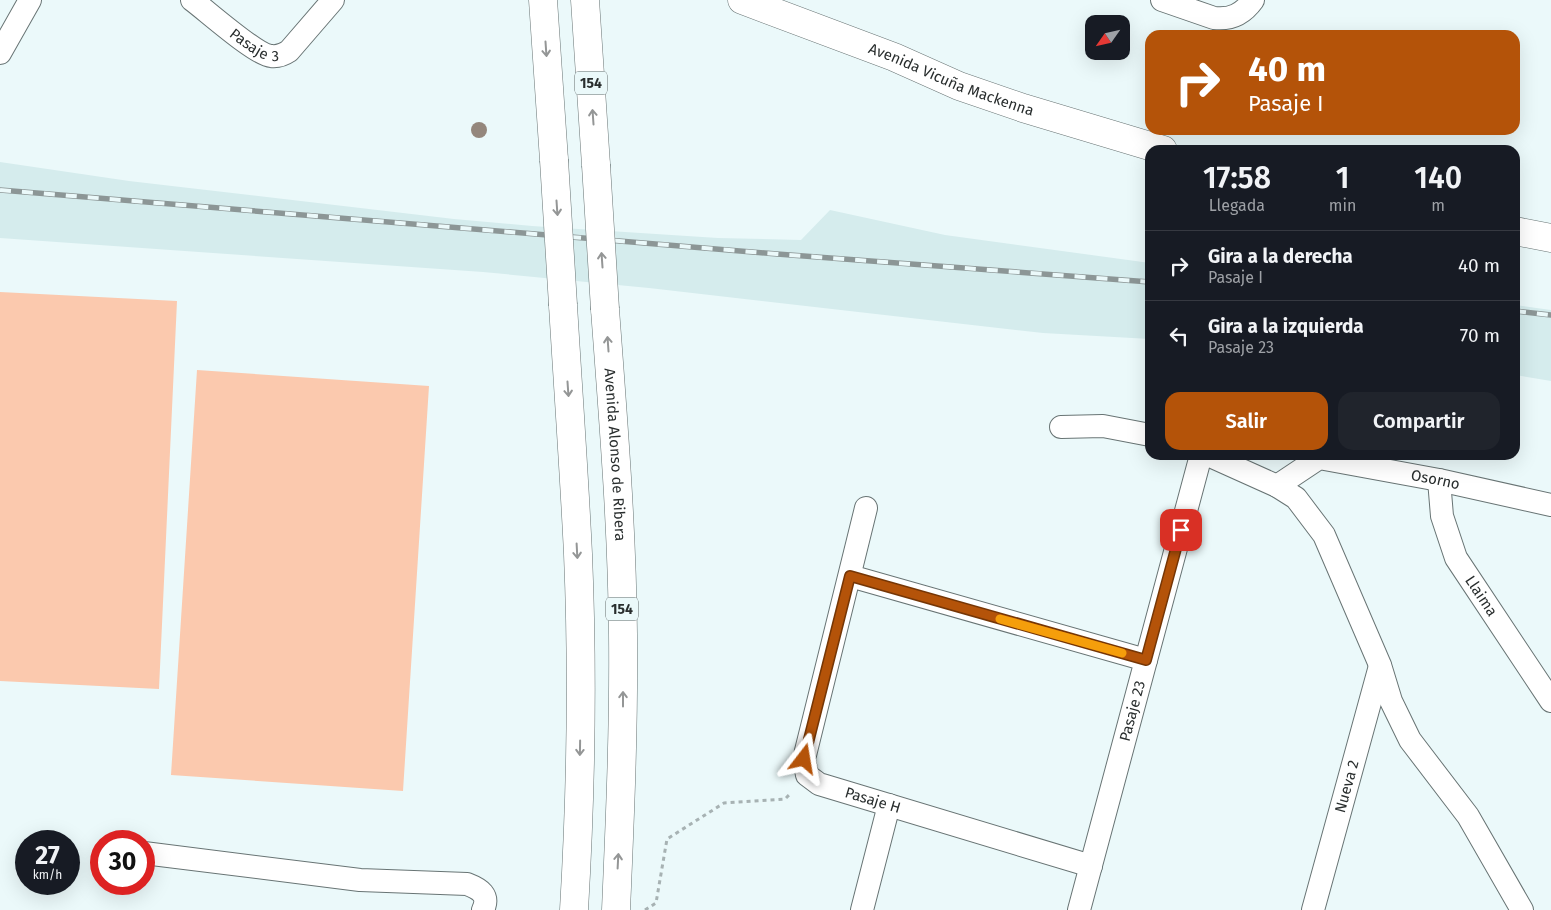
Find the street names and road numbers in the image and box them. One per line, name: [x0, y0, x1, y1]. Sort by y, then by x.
street label: Pasaje 3: [226, 25, 279, 65]
street label: Avenida Vicuña Mackenna: [866, 39, 1036, 120]
road number: 154: [575, 72, 607, 95]
street label: Avenida Alonso de Ribera: [600, 367, 629, 542]
street label: Osorno: [1410, 466, 1462, 493]
street label: Llaima: [1461, 572, 1501, 620]
road number: 154: [606, 598, 638, 620]
street label: Pasaje 23: [1116, 679, 1149, 743]
street label: Nueva 2: [1331, 758, 1363, 815]
street label: Pasaje H: [843, 783, 903, 817]

